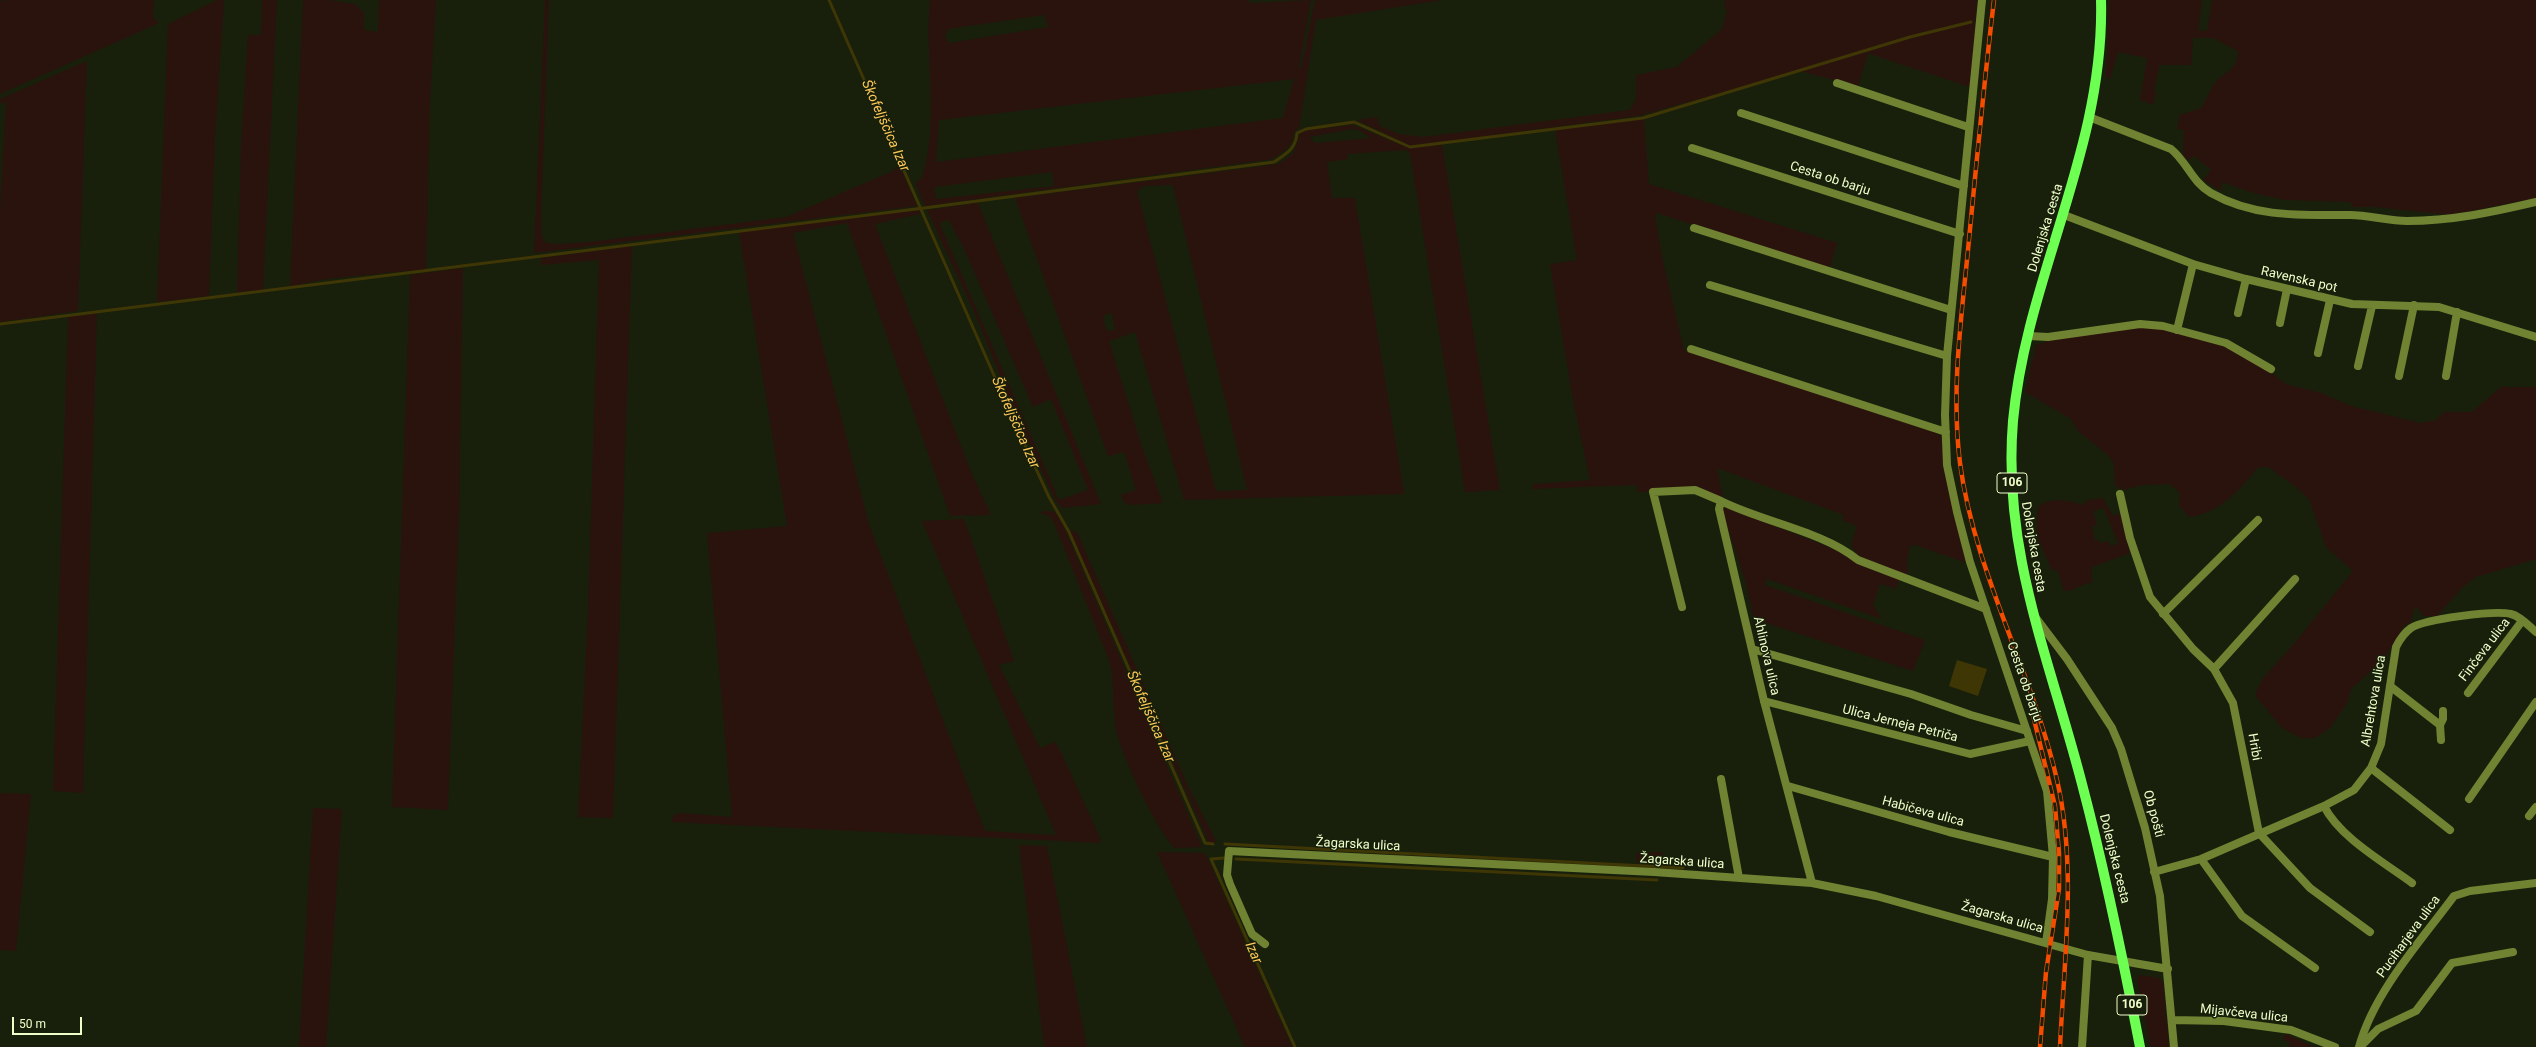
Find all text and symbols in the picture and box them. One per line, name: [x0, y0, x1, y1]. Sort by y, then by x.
water label: Škofeljščica Izar: [857, 77, 913, 175]
street label: Cesta ob barju: [1788, 159, 1872, 199]
street label: Dolenjska cesta: [2025, 182, 2067, 274]
street label: Ravenska pot: [2259, 264, 2339, 296]
water label: Škofeljščica Izar: [987, 374, 1043, 472]
road number: 106: [1997, 473, 2027, 493]
street label: Dolenjska cesta: [2017, 501, 2049, 593]
street label: Ahlinova ulica: [1749, 615, 1783, 697]
street label: Finčeva ulica: [2456, 615, 2514, 685]
street label: Cesta ob barju: [2003, 640, 2045, 724]
street label: Albrehtova ulica: [2358, 654, 2390, 748]
water label: Škofeljščica Izar: [1122, 668, 1178, 766]
street label: Ulica Jerneja Petriča: [1841, 702, 1959, 746]
street label: Hribi: [2244, 732, 2264, 762]
street label: Ob pošti: [2139, 789, 2167, 839]
street label: Habičeva ulica: [1880, 794, 1966, 830]
street label: Dolenjska cesta: [2095, 813, 2133, 905]
street label: Žagarska ulica: [1315, 835, 1401, 855]
street label: Žagarska ulica: [1639, 851, 1725, 873]
street label: Puciharjeva ulica: [2374, 893, 2444, 981]
street label: Žagarska ulica: [1959, 899, 2045, 937]
water label: Izar: [1241, 939, 1265, 967]
road number: 106: [2117, 995, 2147, 1015]
street label: Mijavčeva ulica: [2199, 1002, 2289, 1026]
scale bar: [14, 1009, 84, 1035]
text: 50 m: [19, 1017, 46, 1031]

